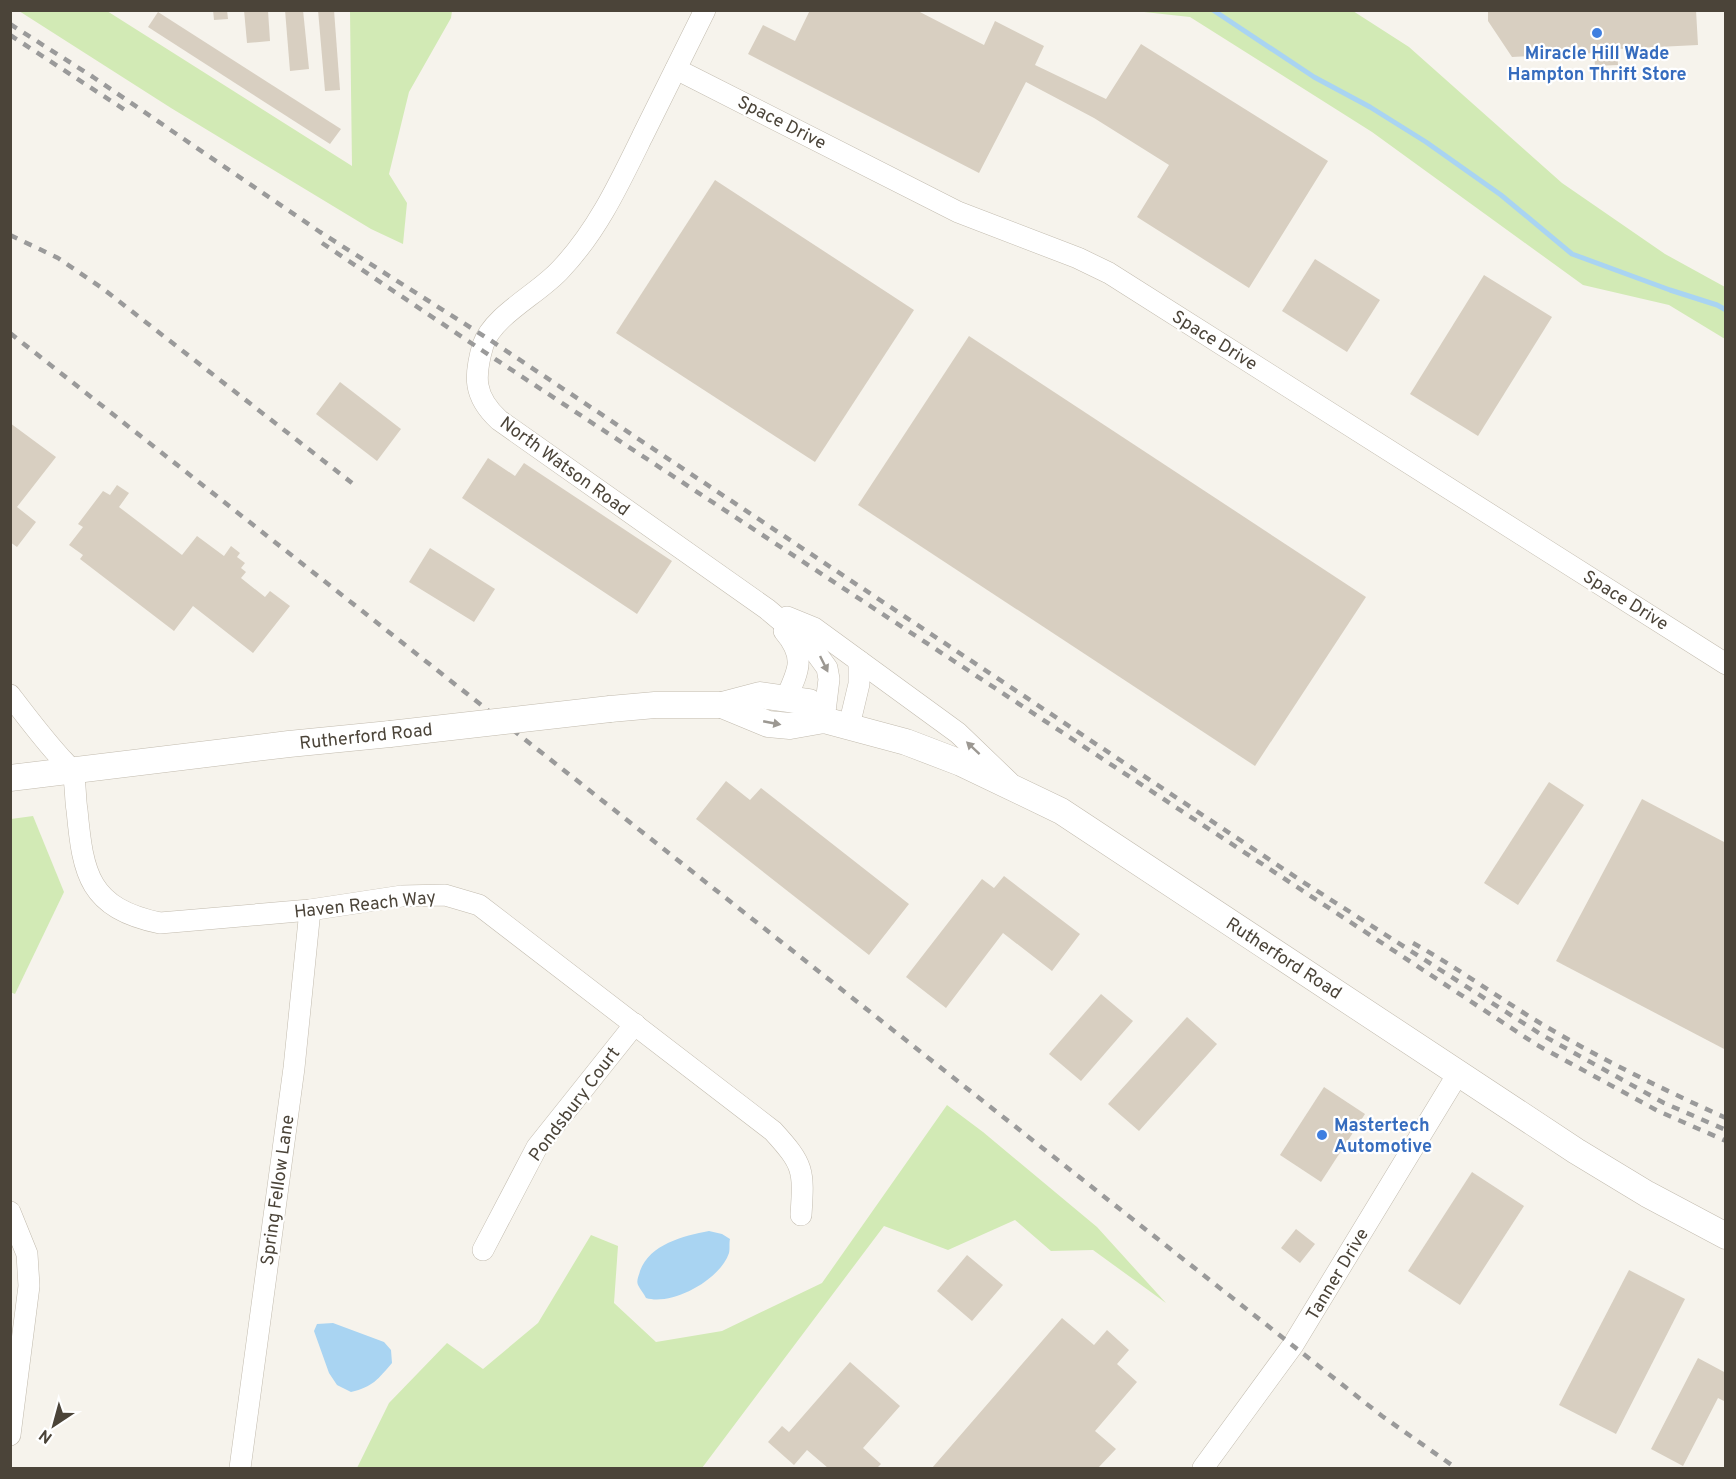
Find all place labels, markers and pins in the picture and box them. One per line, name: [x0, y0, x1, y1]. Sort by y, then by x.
marker: Miracle Hill Wade Hampton Thrift Store: [1590, 26, 1604, 40]
place label: Miracle Hill Wade Hampton Thrift Store: [1508, 43, 1686, 87]
place label: Mastertech Automotive: [1334, 1115, 1432, 1159]
marker: Mastertech Automotive: [1315, 1128, 1329, 1142]

